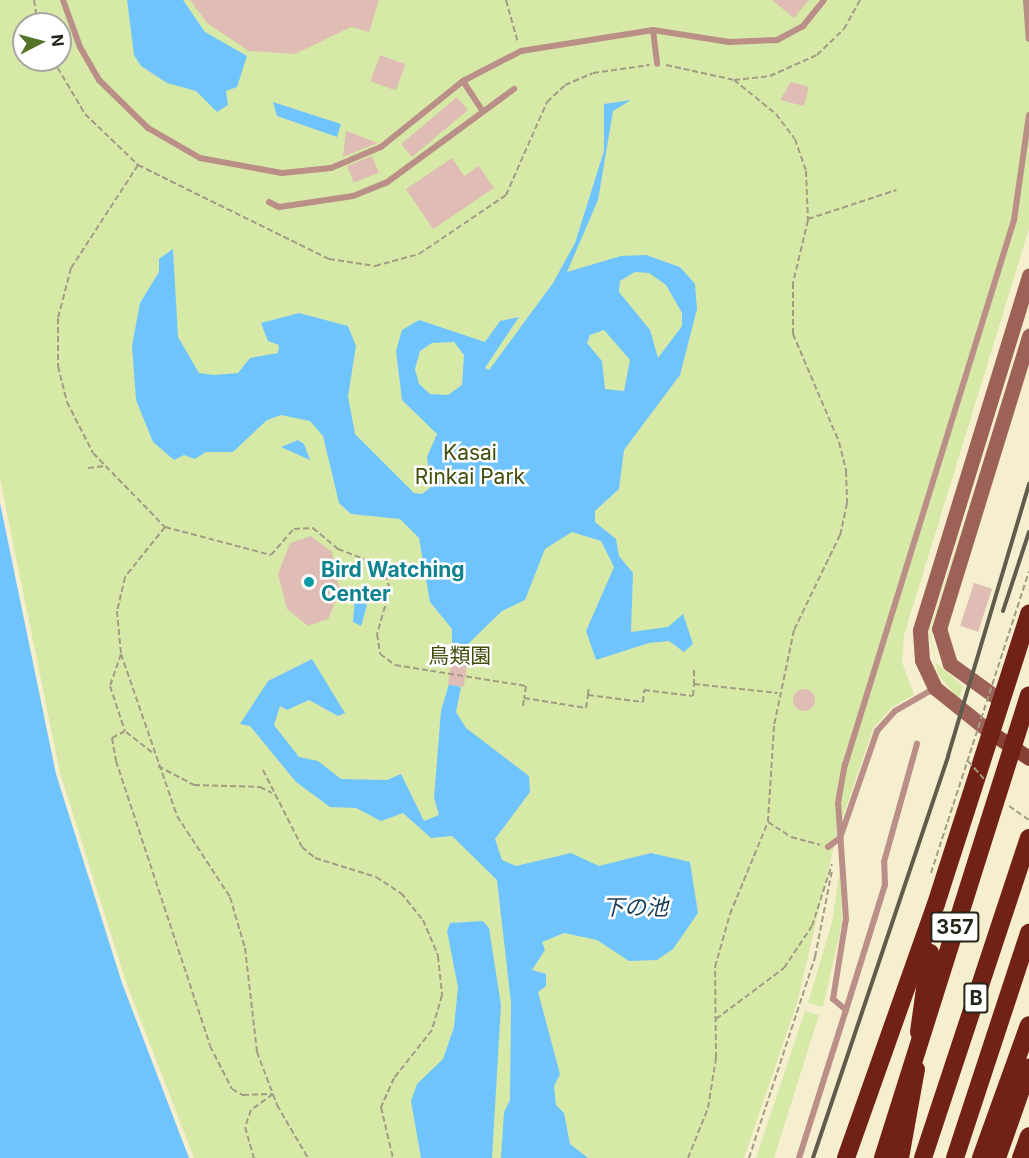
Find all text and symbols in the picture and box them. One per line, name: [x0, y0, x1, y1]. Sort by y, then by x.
north arrow: [12, 12, 72, 72]
text: N: [47, 33, 68, 47]
park label: Kasai Rinkai Park: [415, 440, 525, 490]
place label: Bird Watching Center: [321, 557, 465, 607]
marker: Bird Watching Center: [302, 575, 316, 589]
park label: 鳥類園: [429, 643, 491, 669]
water label: 下の池: [602, 895, 668, 921]
road number: 357: [930, 910, 980, 944]
road number: B: [962, 981, 990, 1015]

